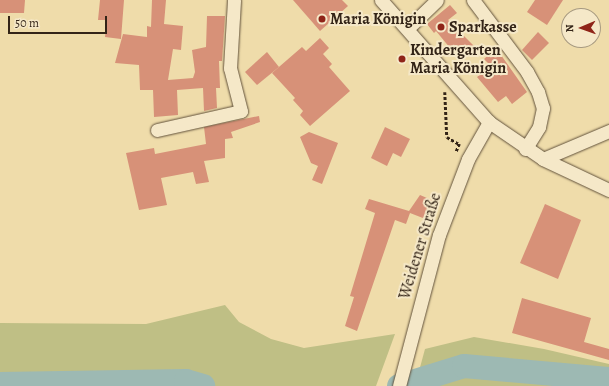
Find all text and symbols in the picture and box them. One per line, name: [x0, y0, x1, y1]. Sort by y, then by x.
scale bar: [10, 8, 109, 34]
north arrow: [561, 8, 601, 48]
place label: Maria Königin: [330, 9, 426, 29]
marker: Maria Königin: [317, 14, 327, 24]
text: 50 m: [15, 15, 39, 31]
place label: Sparkasse: [449, 17, 517, 37]
marker: Sparkasse: [436, 22, 446, 32]
text: N: [562, 24, 577, 33]
place label: Kindergarten Maria Königin: [410, 40, 506, 78]
marker: Kindergarten Maria Königin: [397, 54, 407, 64]
street label: Weidener Straße: [395, 191, 445, 301]

